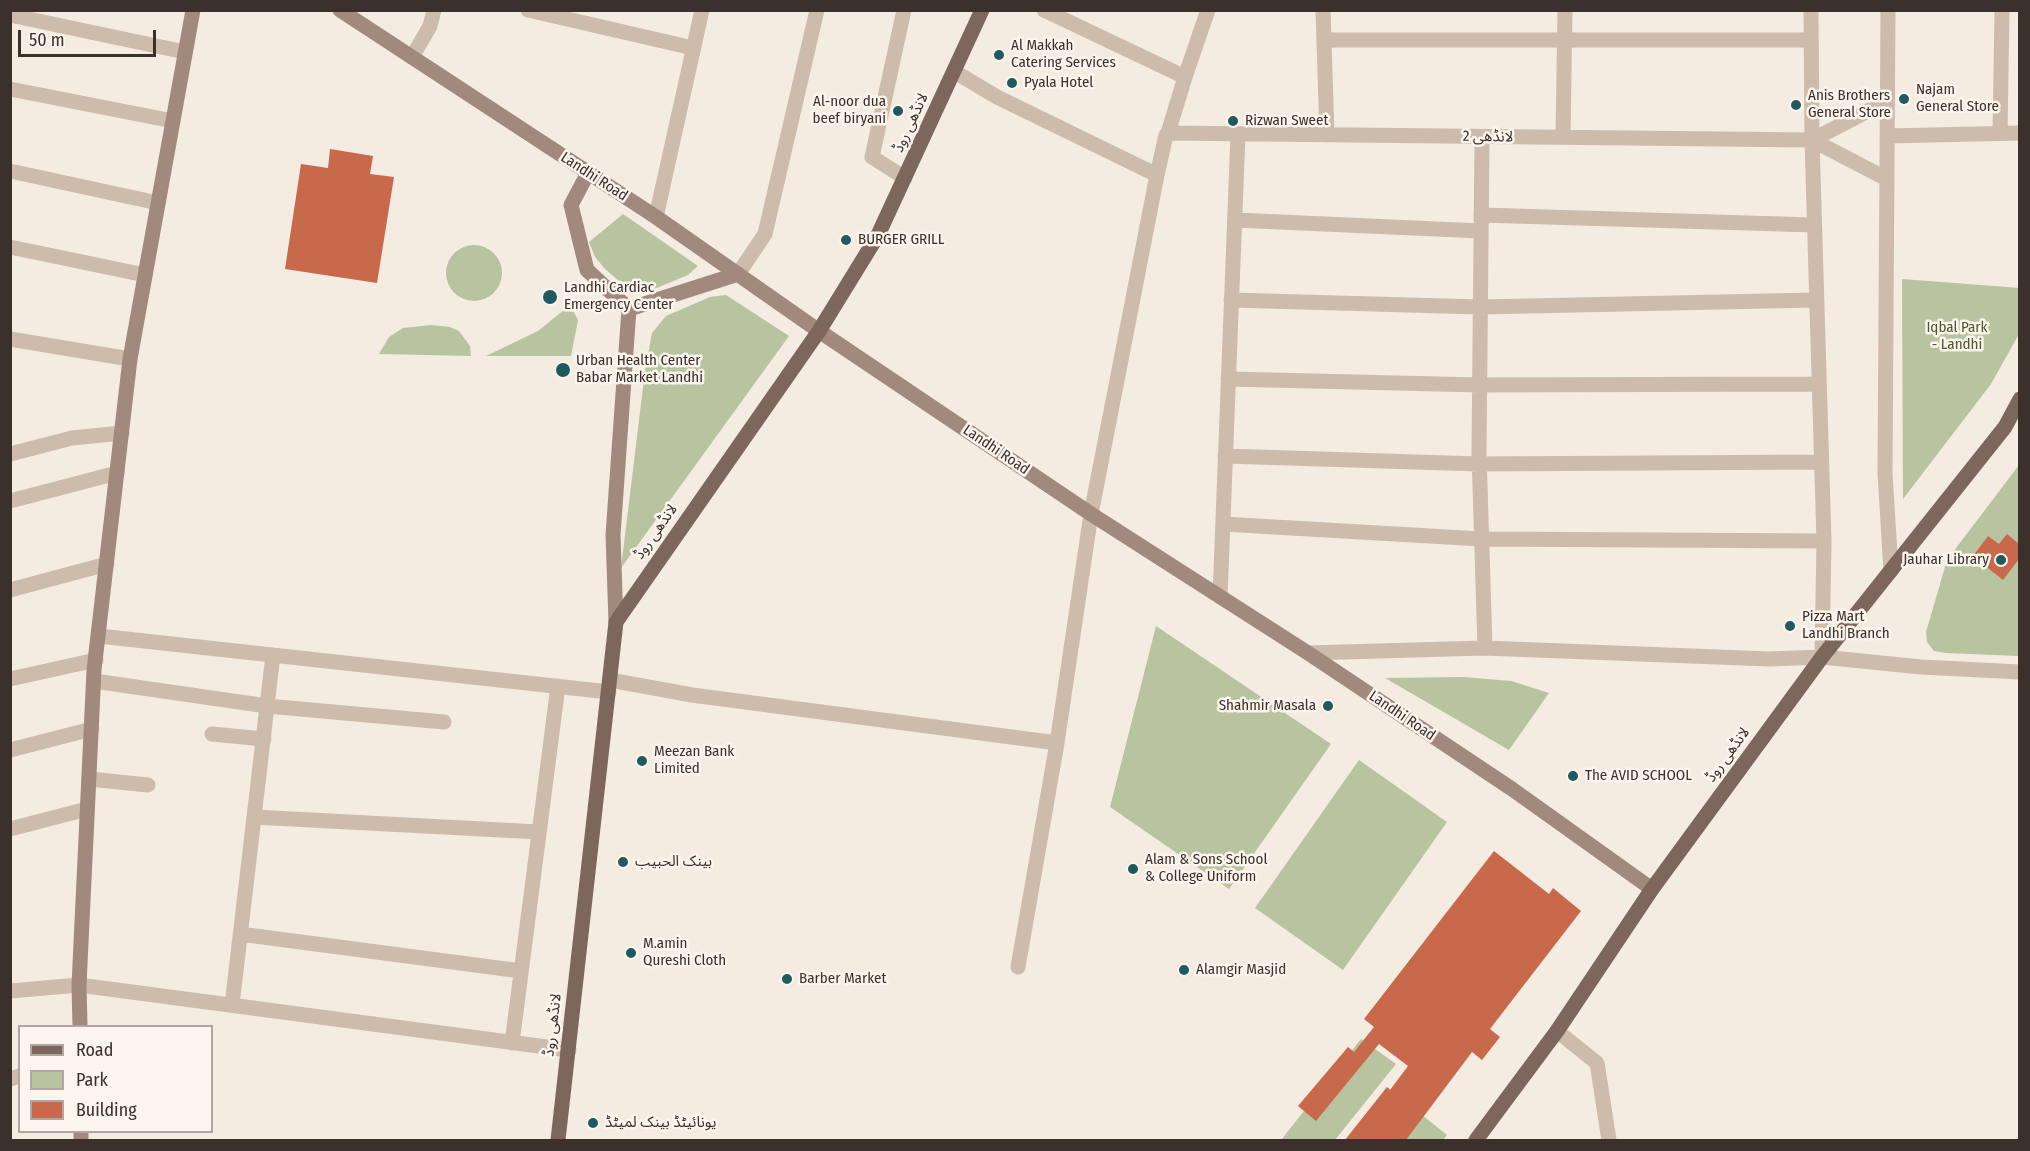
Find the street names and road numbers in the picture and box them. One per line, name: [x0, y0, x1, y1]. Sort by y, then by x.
street label: لانڈھی روڈ: [889, 91, 933, 155]
street label: لانڈھی 2: [1463, 128, 1513, 146]
street label: Landhi Road: [557, 149, 631, 205]
street label: Landhi Road: [959, 421, 1033, 479]
street label: لانڈھی روڈ: [630, 501, 682, 563]
street label: Landhi Road: [1365, 687, 1439, 745]
street label: لانڈھی روڈ: [1702, 724, 1754, 786]
street label: لانڈھی روڈ: [540, 992, 566, 1058]

